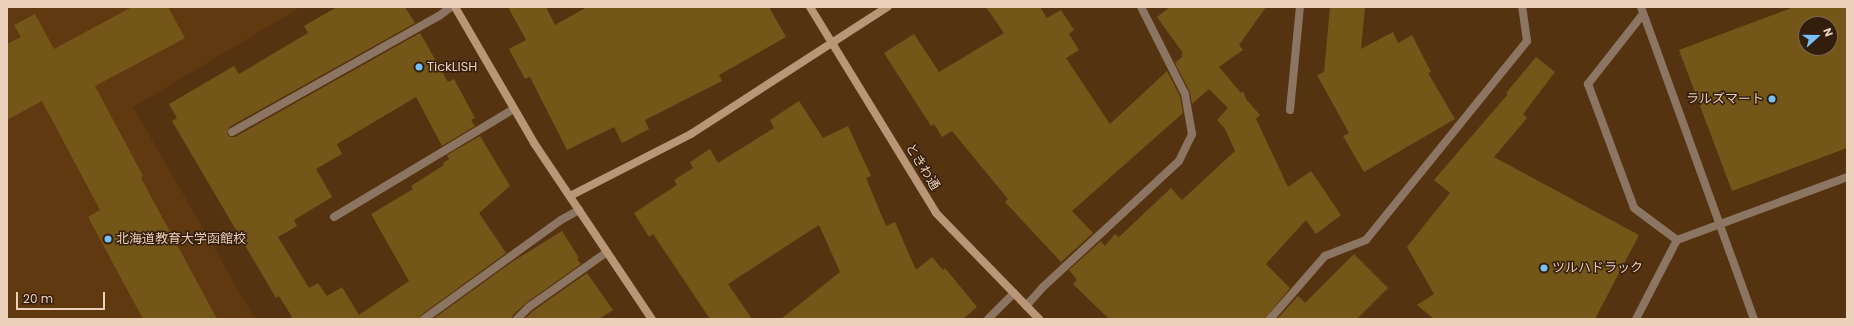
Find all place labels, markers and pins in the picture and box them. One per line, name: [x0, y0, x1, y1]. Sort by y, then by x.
place label: TickLISH: [427, 59, 477, 75]
marker: TickLISH: [414, 62, 424, 72]
place label: ラルズマート: [1686, 91, 1764, 107]
marker: ラルズマート: [1767, 94, 1777, 104]
place label: 北海道教育大学函館校: [116, 231, 246, 247]
marker: 北海道教育大学函館校: [103, 234, 113, 244]
place label: ツルハドラック: [1552, 260, 1643, 276]
marker: ツルハドラック: [1539, 263, 1549, 273]

